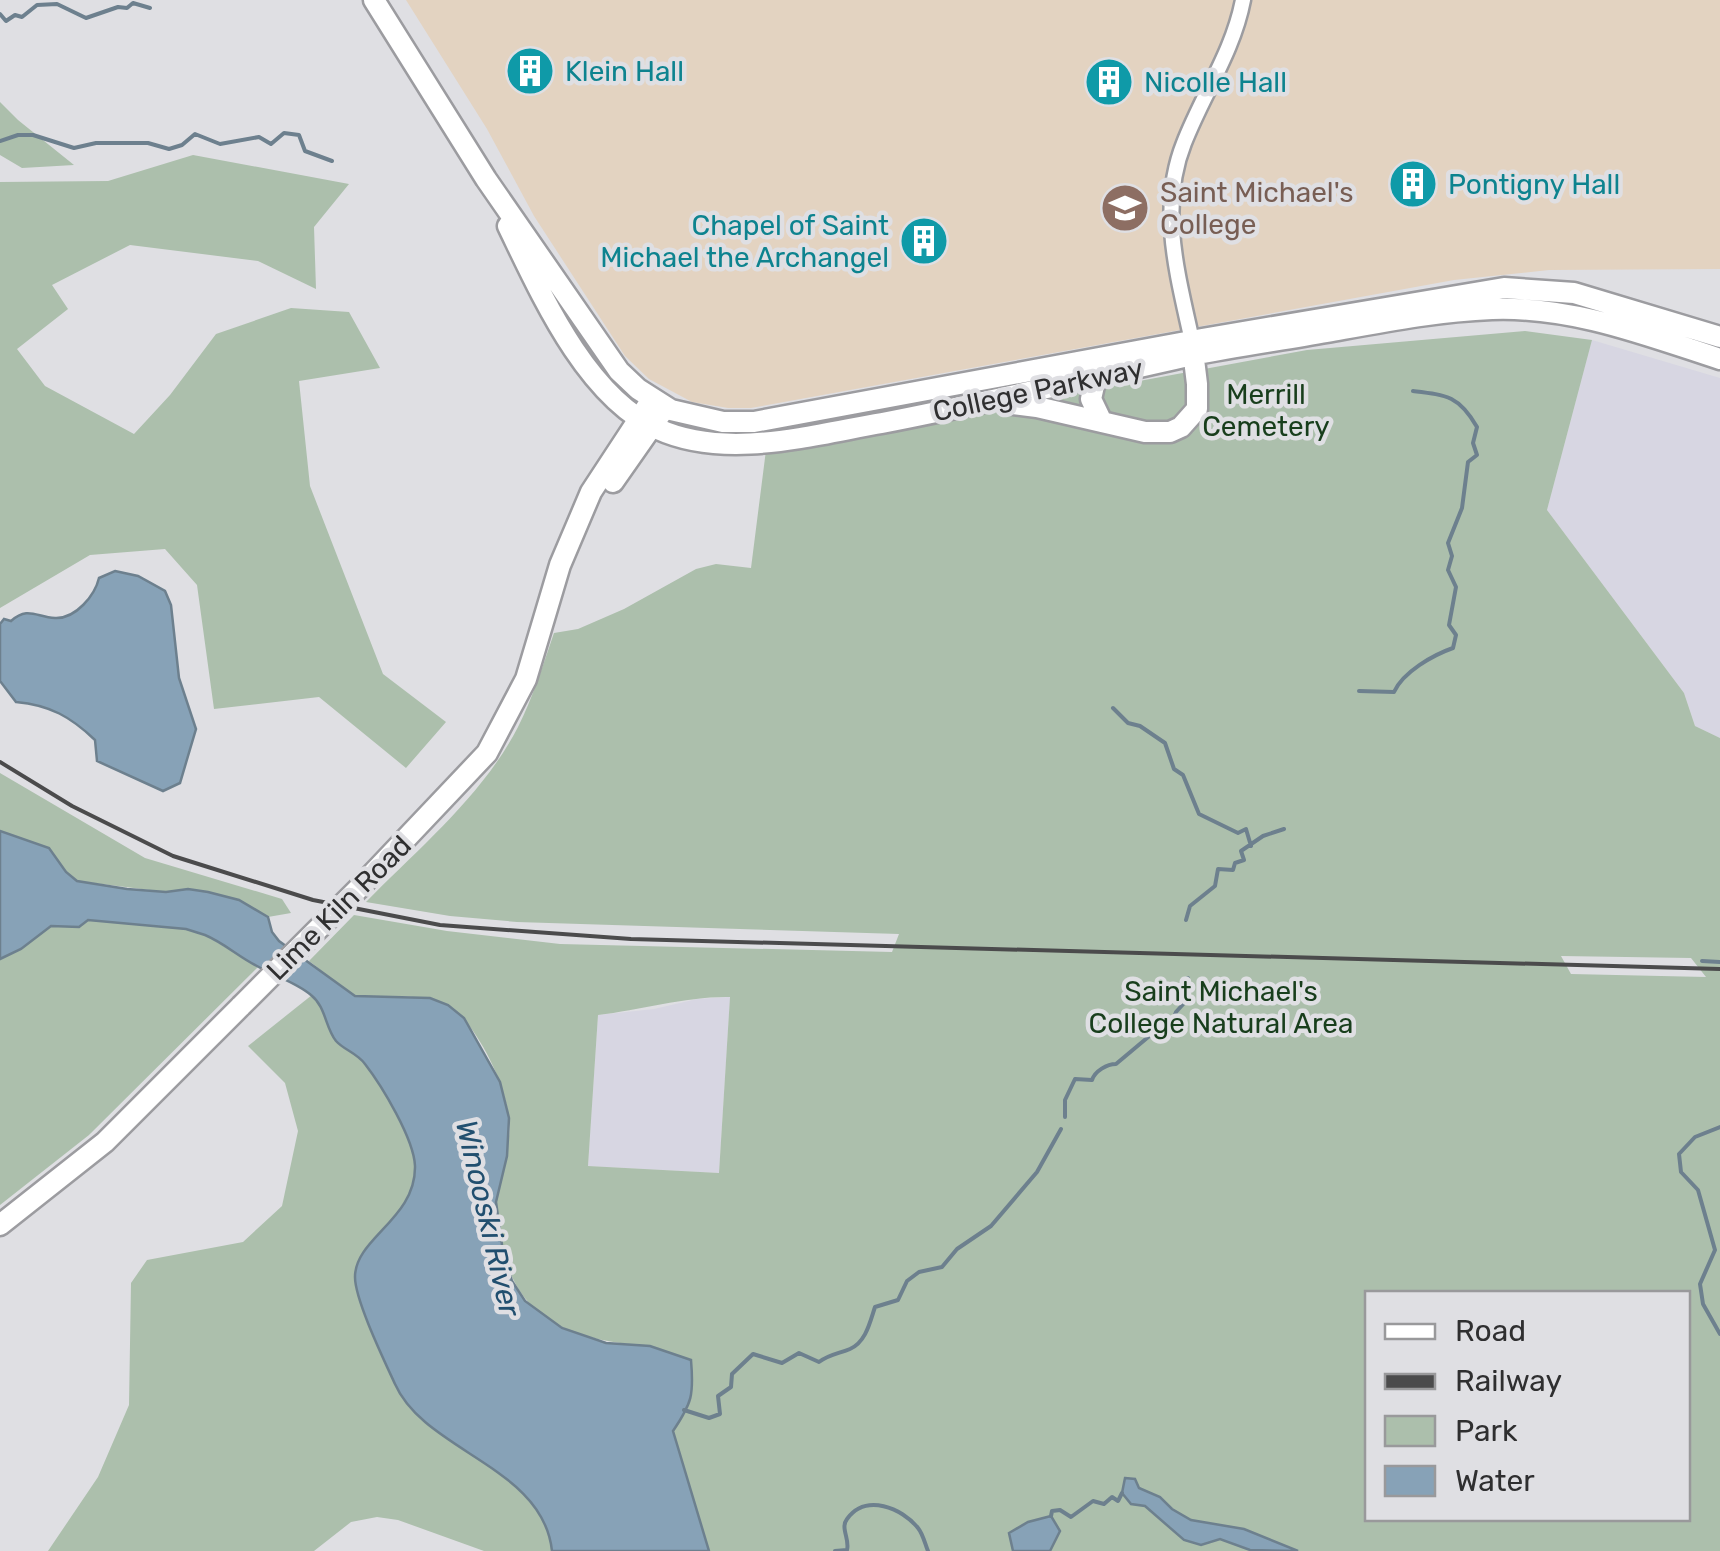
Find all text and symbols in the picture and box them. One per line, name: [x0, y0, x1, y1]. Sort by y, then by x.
building icon: Klein Hall: [504, 45, 556, 97]
place label: Klein Hall: [565, 55, 684, 88]
building icon: Nicolle Hall: [1083, 56, 1135, 108]
place label: Nicolle Hall: [1144, 66, 1287, 99]
building icon: Pontigny Hall: [1387, 158, 1439, 210]
place label: Pontigny Hall: [1448, 168, 1620, 201]
place label: Saint Michael's College: [1160, 176, 1353, 241]
school or university icon: Saint Michael's College: [1099, 182, 1151, 234]
place label: Chapel of Saint Michael the Archangel: [600, 209, 889, 274]
building icon: Chapel of Saint Michael the Archangel: [898, 215, 950, 267]
street label: College Parkway: [930, 352, 1146, 428]
park label: Merrill Cemetery: [1202, 378, 1330, 443]
street label: Lime Kiln Road: [260, 829, 418, 987]
park label: Saint Michael's College Natural Area: [1089, 975, 1353, 1040]
water label: Winooski River: [448, 1116, 528, 1321]
legend: [1365, 1291, 1690, 1521]
text: Road: [1455, 1313, 1526, 1349]
text: Railway: [1455, 1363, 1562, 1399]
text: Park: [1455, 1413, 1518, 1449]
text: Water: [1455, 1463, 1535, 1499]

